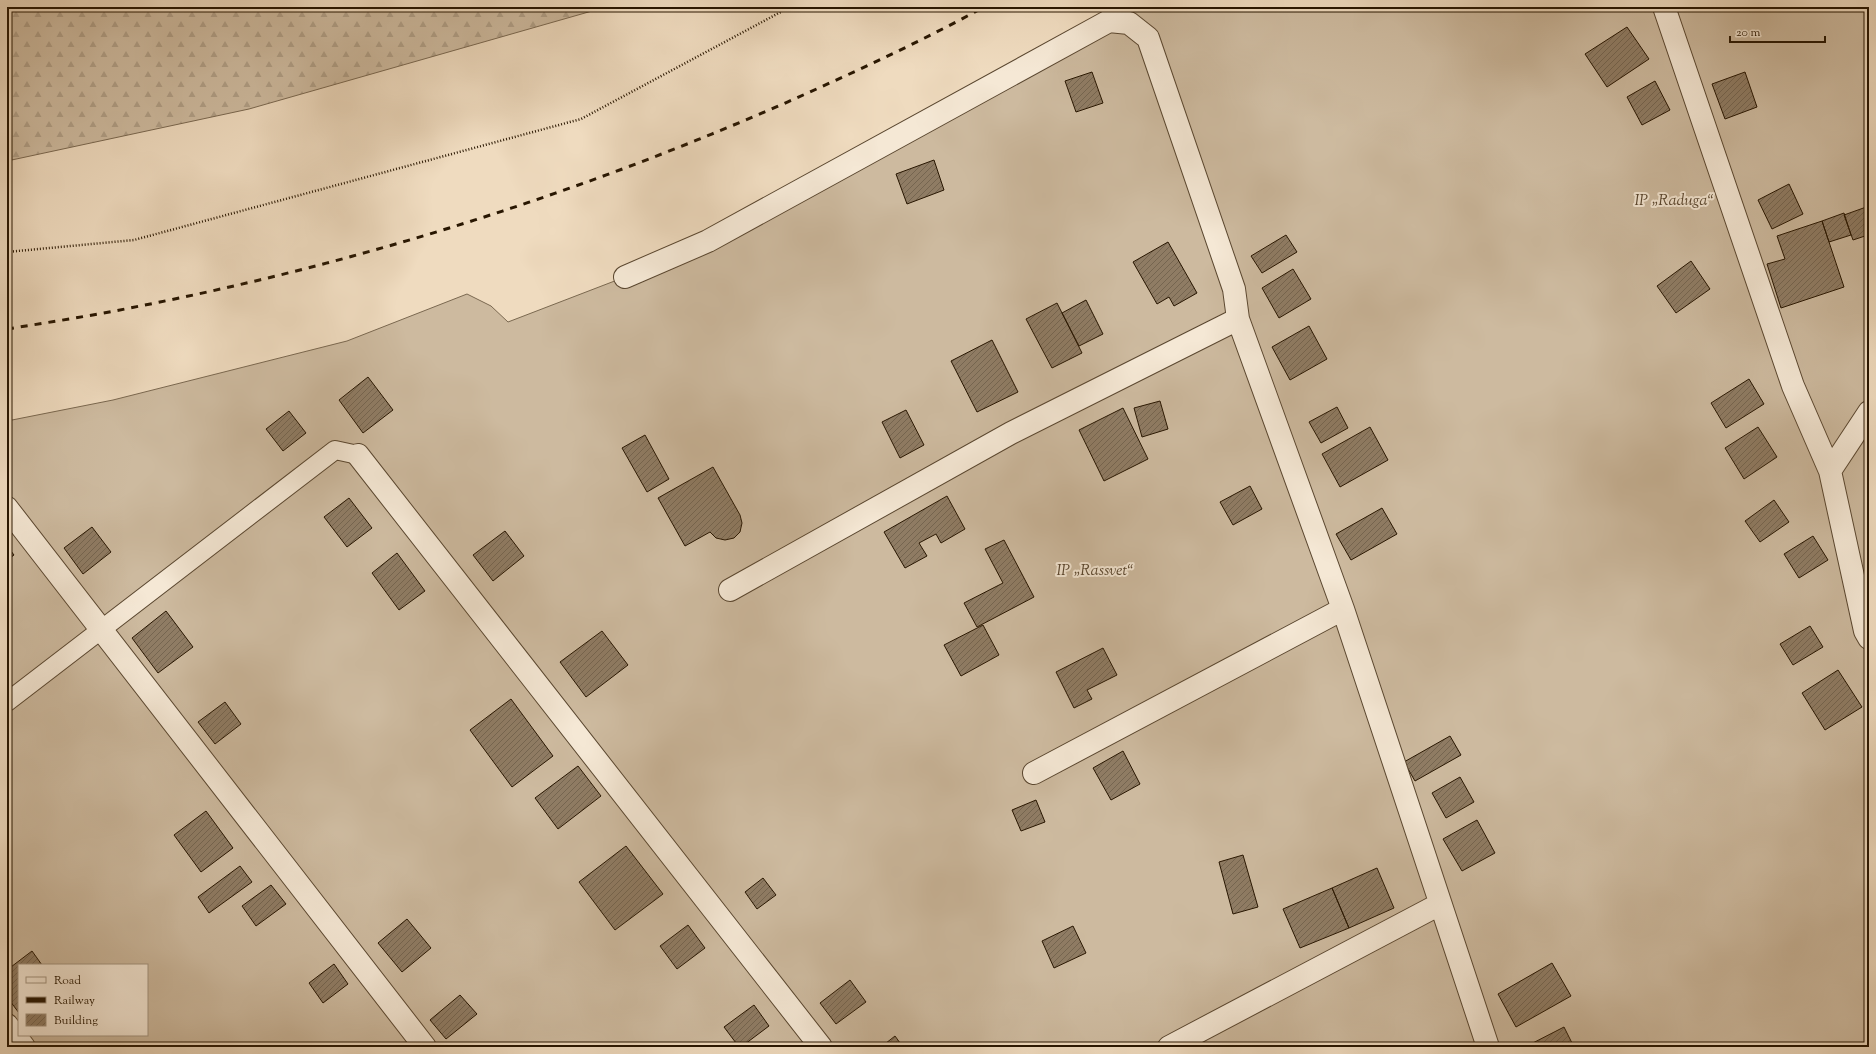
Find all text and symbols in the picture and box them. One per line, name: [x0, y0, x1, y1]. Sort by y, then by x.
scale bar: [1730, 18, 1825, 44]
text: 20 m: [1736, 24, 1761, 42]
park label: IP „Raduga“: [1635, 190, 1713, 213]
park label: IP „Rassvet“: [1057, 560, 1133, 583]
legend: [18, 964, 148, 1036]
text: Road: [54, 972, 81, 990]
text: Railway: [54, 992, 95, 1010]
text: Building: [54, 1012, 98, 1030]

